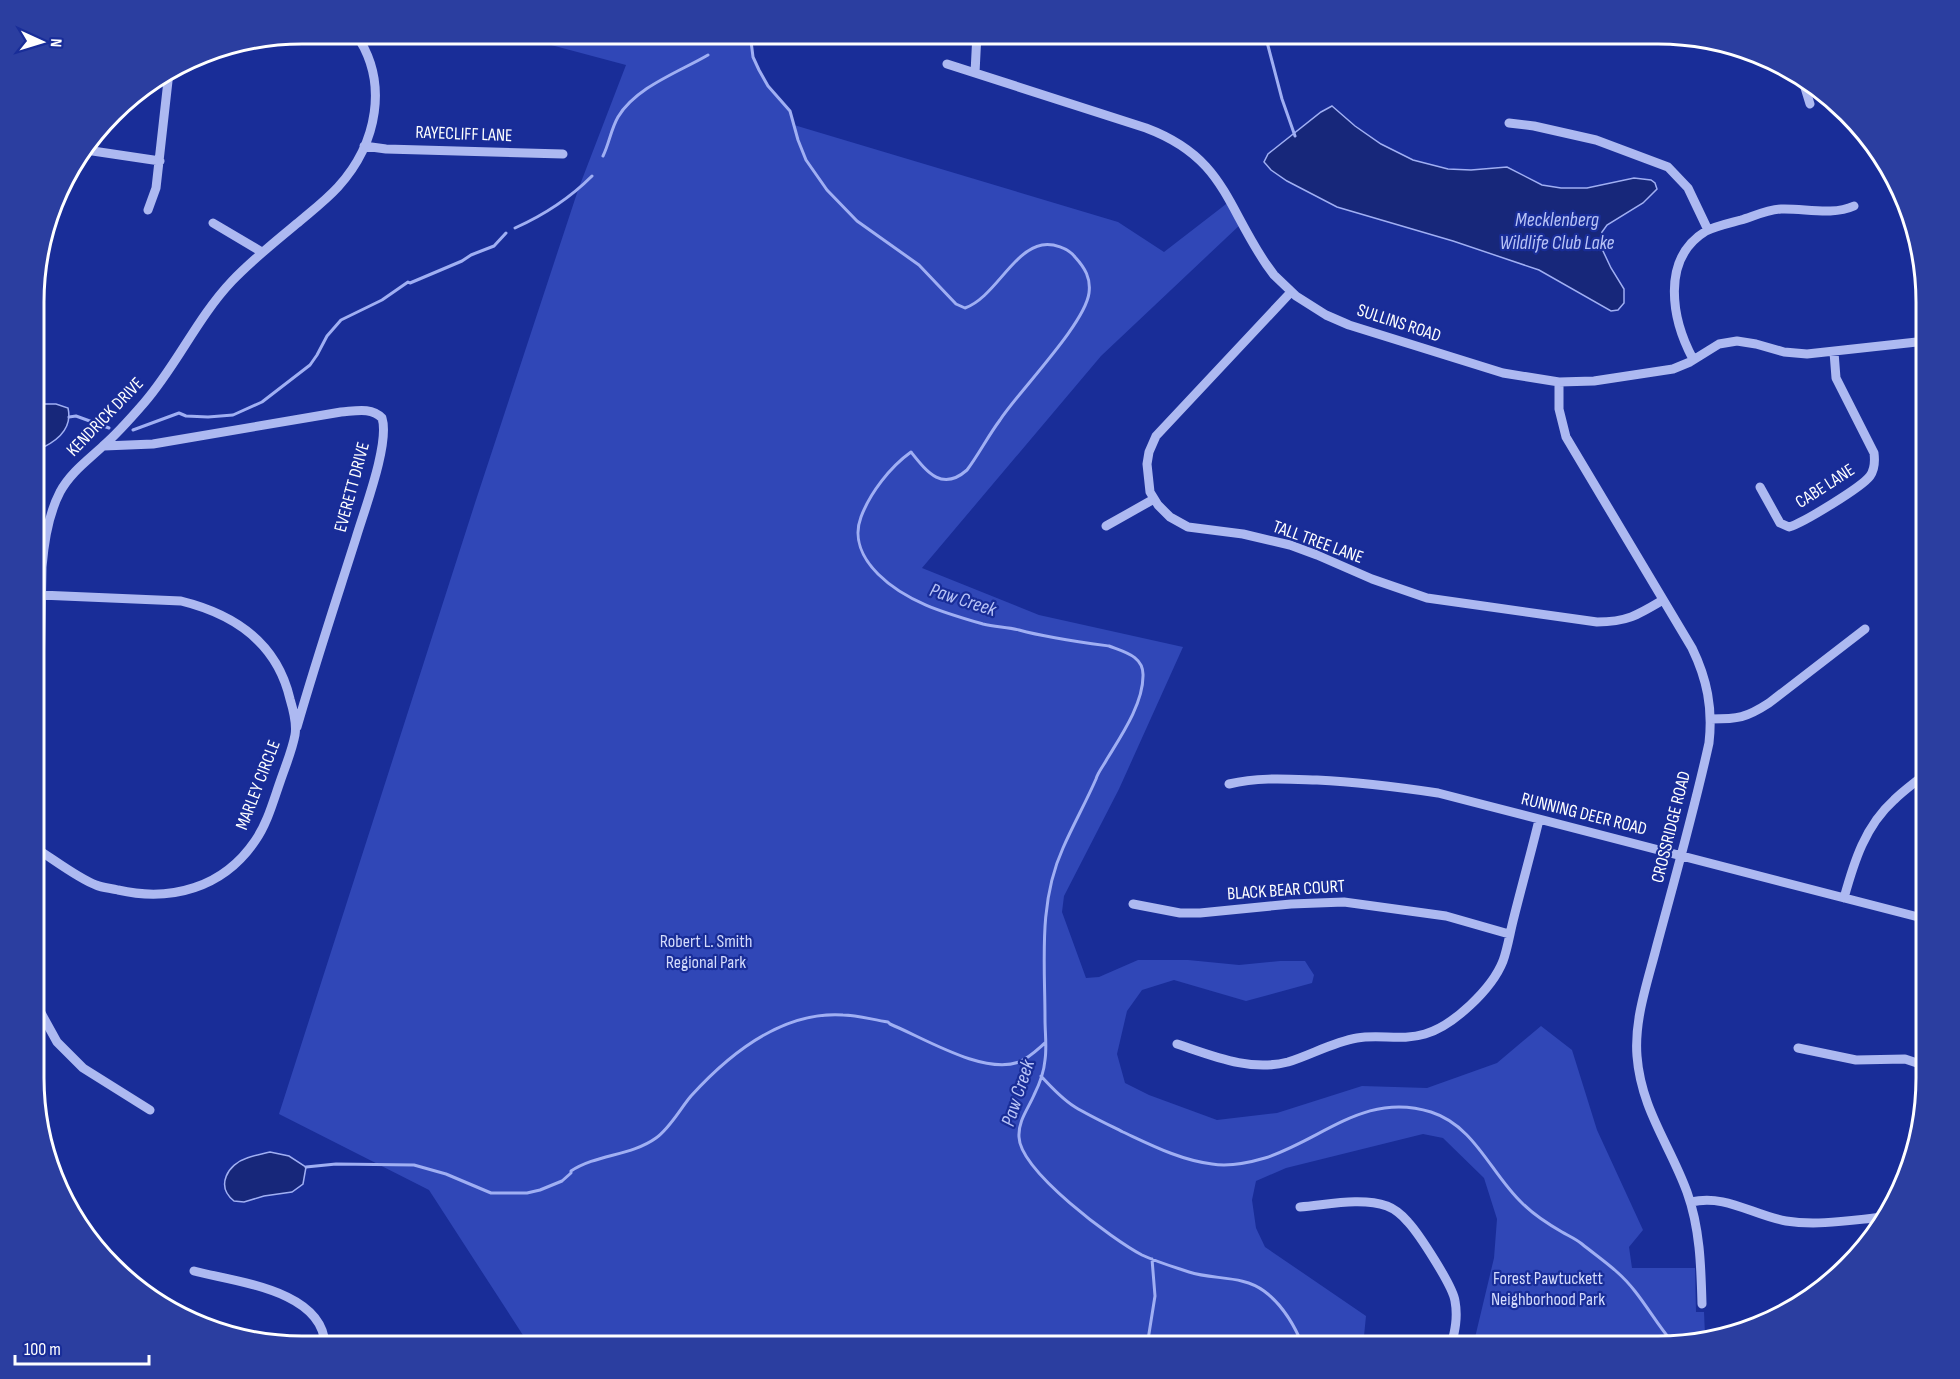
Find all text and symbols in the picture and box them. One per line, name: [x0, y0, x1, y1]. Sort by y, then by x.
north arrow: [12, 12, 72, 72]
text: N: [46, 38, 65, 48]
street label: RAYECLIFF LANE: [415, 122, 513, 146]
water label: Mecklenberg Wildlife Club Lake: [1500, 208, 1615, 255]
street label: SULLINS ROAD: [1354, 300, 1444, 346]
street label: KENDRICK DRIVE: [62, 373, 148, 461]
street label: EVERETT DRIVE: [330, 440, 374, 534]
street label: CABE LANE: [1792, 459, 1858, 513]
street label: TALL TREE LANE: [1270, 516, 1366, 568]
water label: Paw Creek: [927, 578, 1000, 622]
street label: MARLEY CIRCLE: [231, 737, 285, 833]
street label: CROSSRIDGE ROAD: [1647, 769, 1695, 885]
street label: RUNNING DEER ROAD: [1519, 788, 1649, 840]
street label: BLACK BEAR COURT: [1226, 875, 1346, 905]
park label: Robert L. Smith Regional Park: [660, 931, 752, 973]
water label: Paw Creek: [996, 1056, 1040, 1129]
park label: Forest Pawtuckett Neighborhood Park: [1491, 1268, 1605, 1310]
scale bar: [15, 1328, 148, 1366]
text: 100 m: [24, 1339, 61, 1360]

